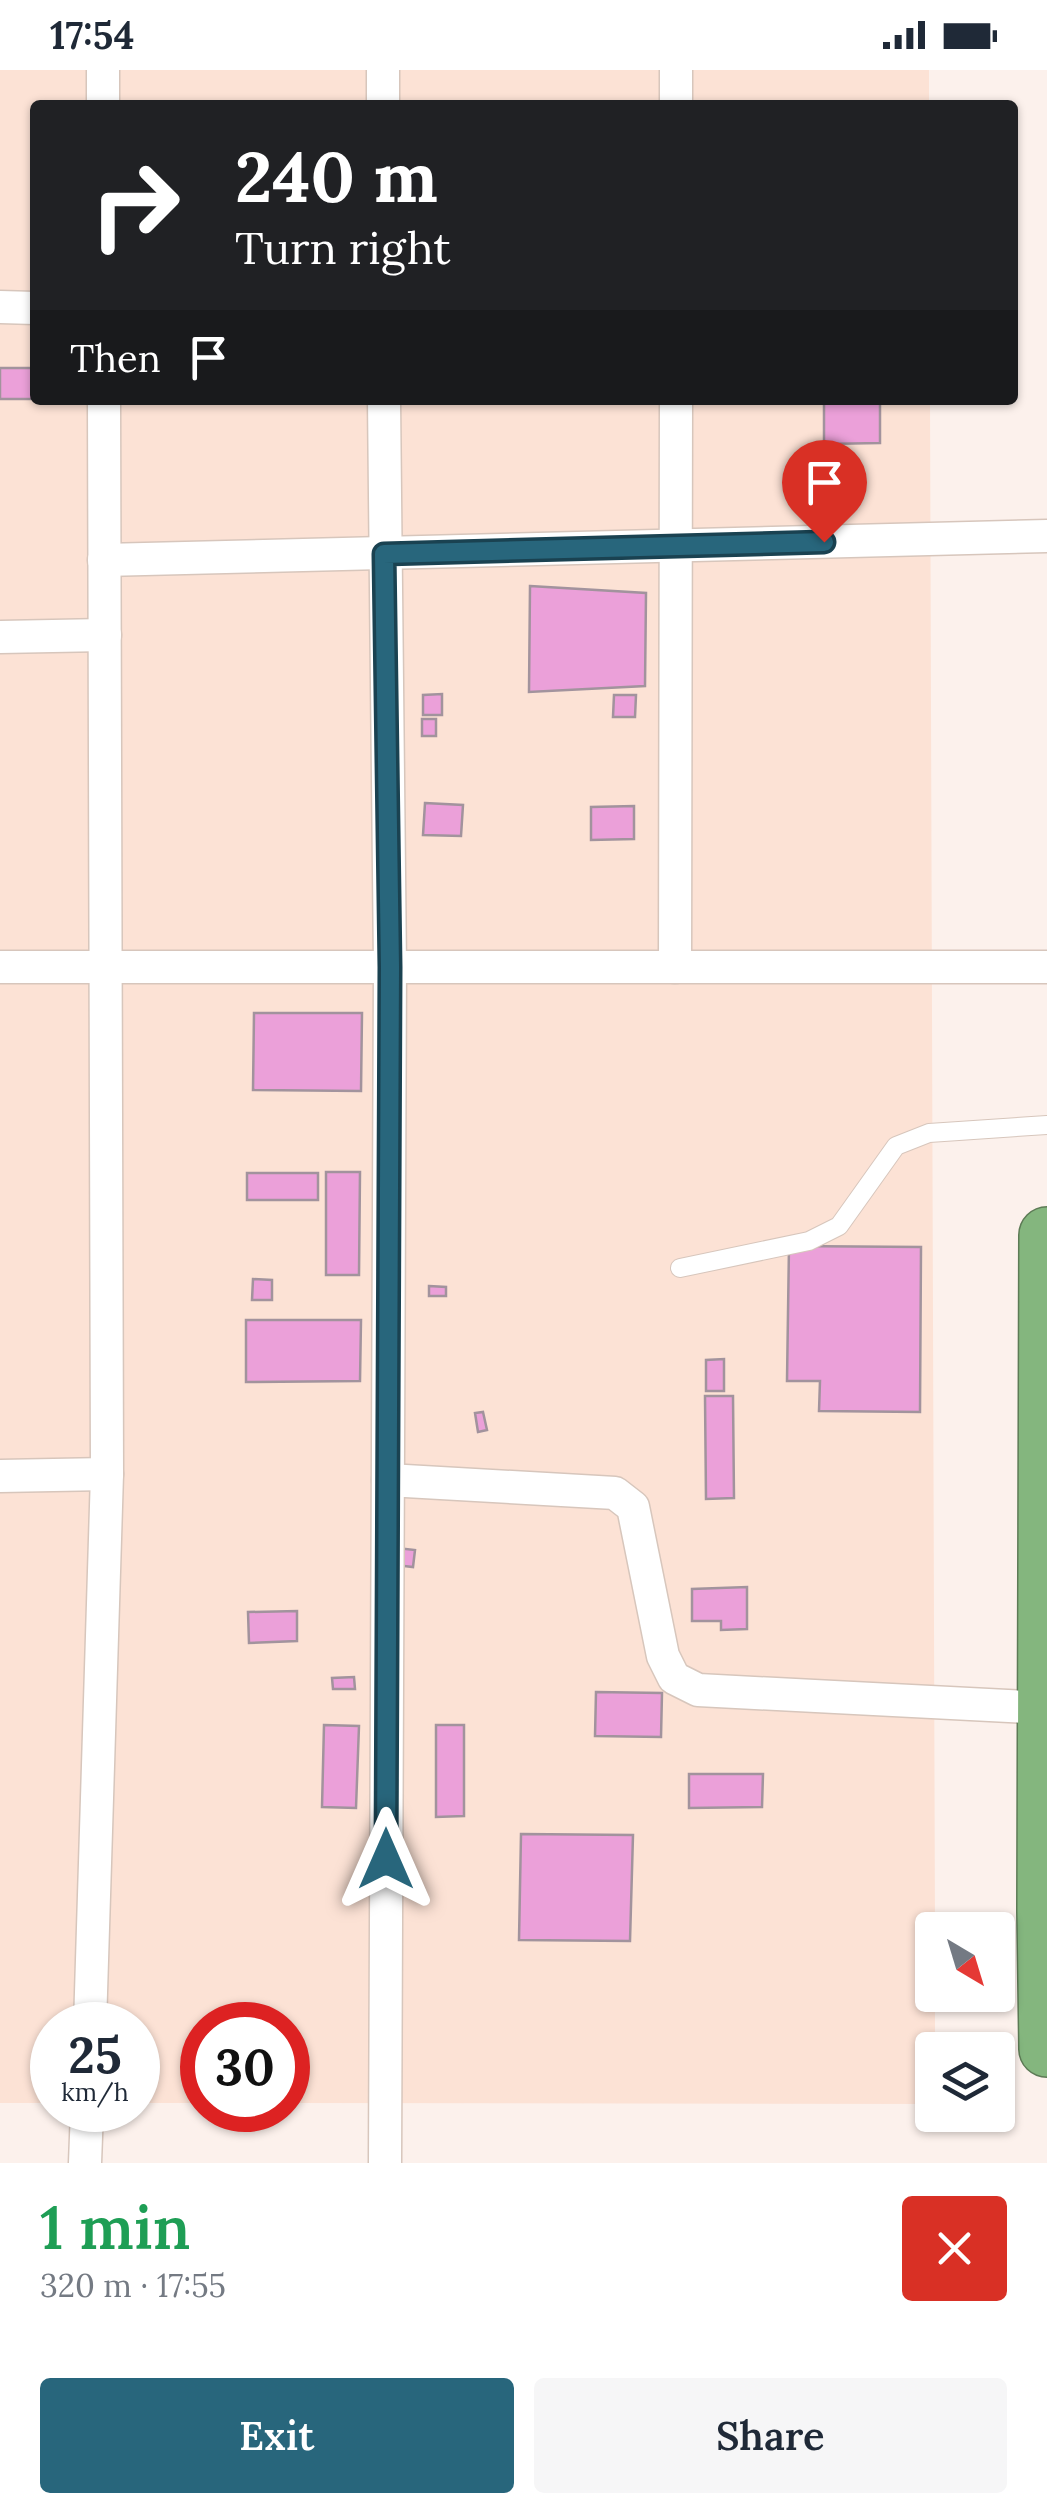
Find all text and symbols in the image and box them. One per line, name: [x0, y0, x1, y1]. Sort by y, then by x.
text: 17:54: [50, 11, 134, 59]
text: 240 m: [235, 132, 438, 221]
icon: right: [70, 140, 200, 270]
text: Turn right: [235, 219, 451, 276]
icon: arrive: [181, 330, 236, 385]
text: Then: [70, 334, 161, 382]
pin: [782, 440, 867, 543]
icon: arrive: [797, 455, 852, 510]
position arrow: [334, 1807, 438, 1911]
north arrow: [915, 1912, 1015, 2012]
map controls: [915, 1912, 1015, 2132]
speed limit sign: 30: [180, 2002, 310, 2132]
text: 25: [68, 2023, 122, 2087]
button: layers: [915, 2032, 1015, 2132]
text: km/h: [61, 2076, 129, 2108]
text: 1 min: [40, 2189, 190, 2265]
button: close: [902, 2196, 1007, 2301]
text: 320 m · 17:55: [40, 2265, 226, 2306]
button: Exit: [40, 2378, 514, 2493]
button: Share: [534, 2378, 1007, 2493]

